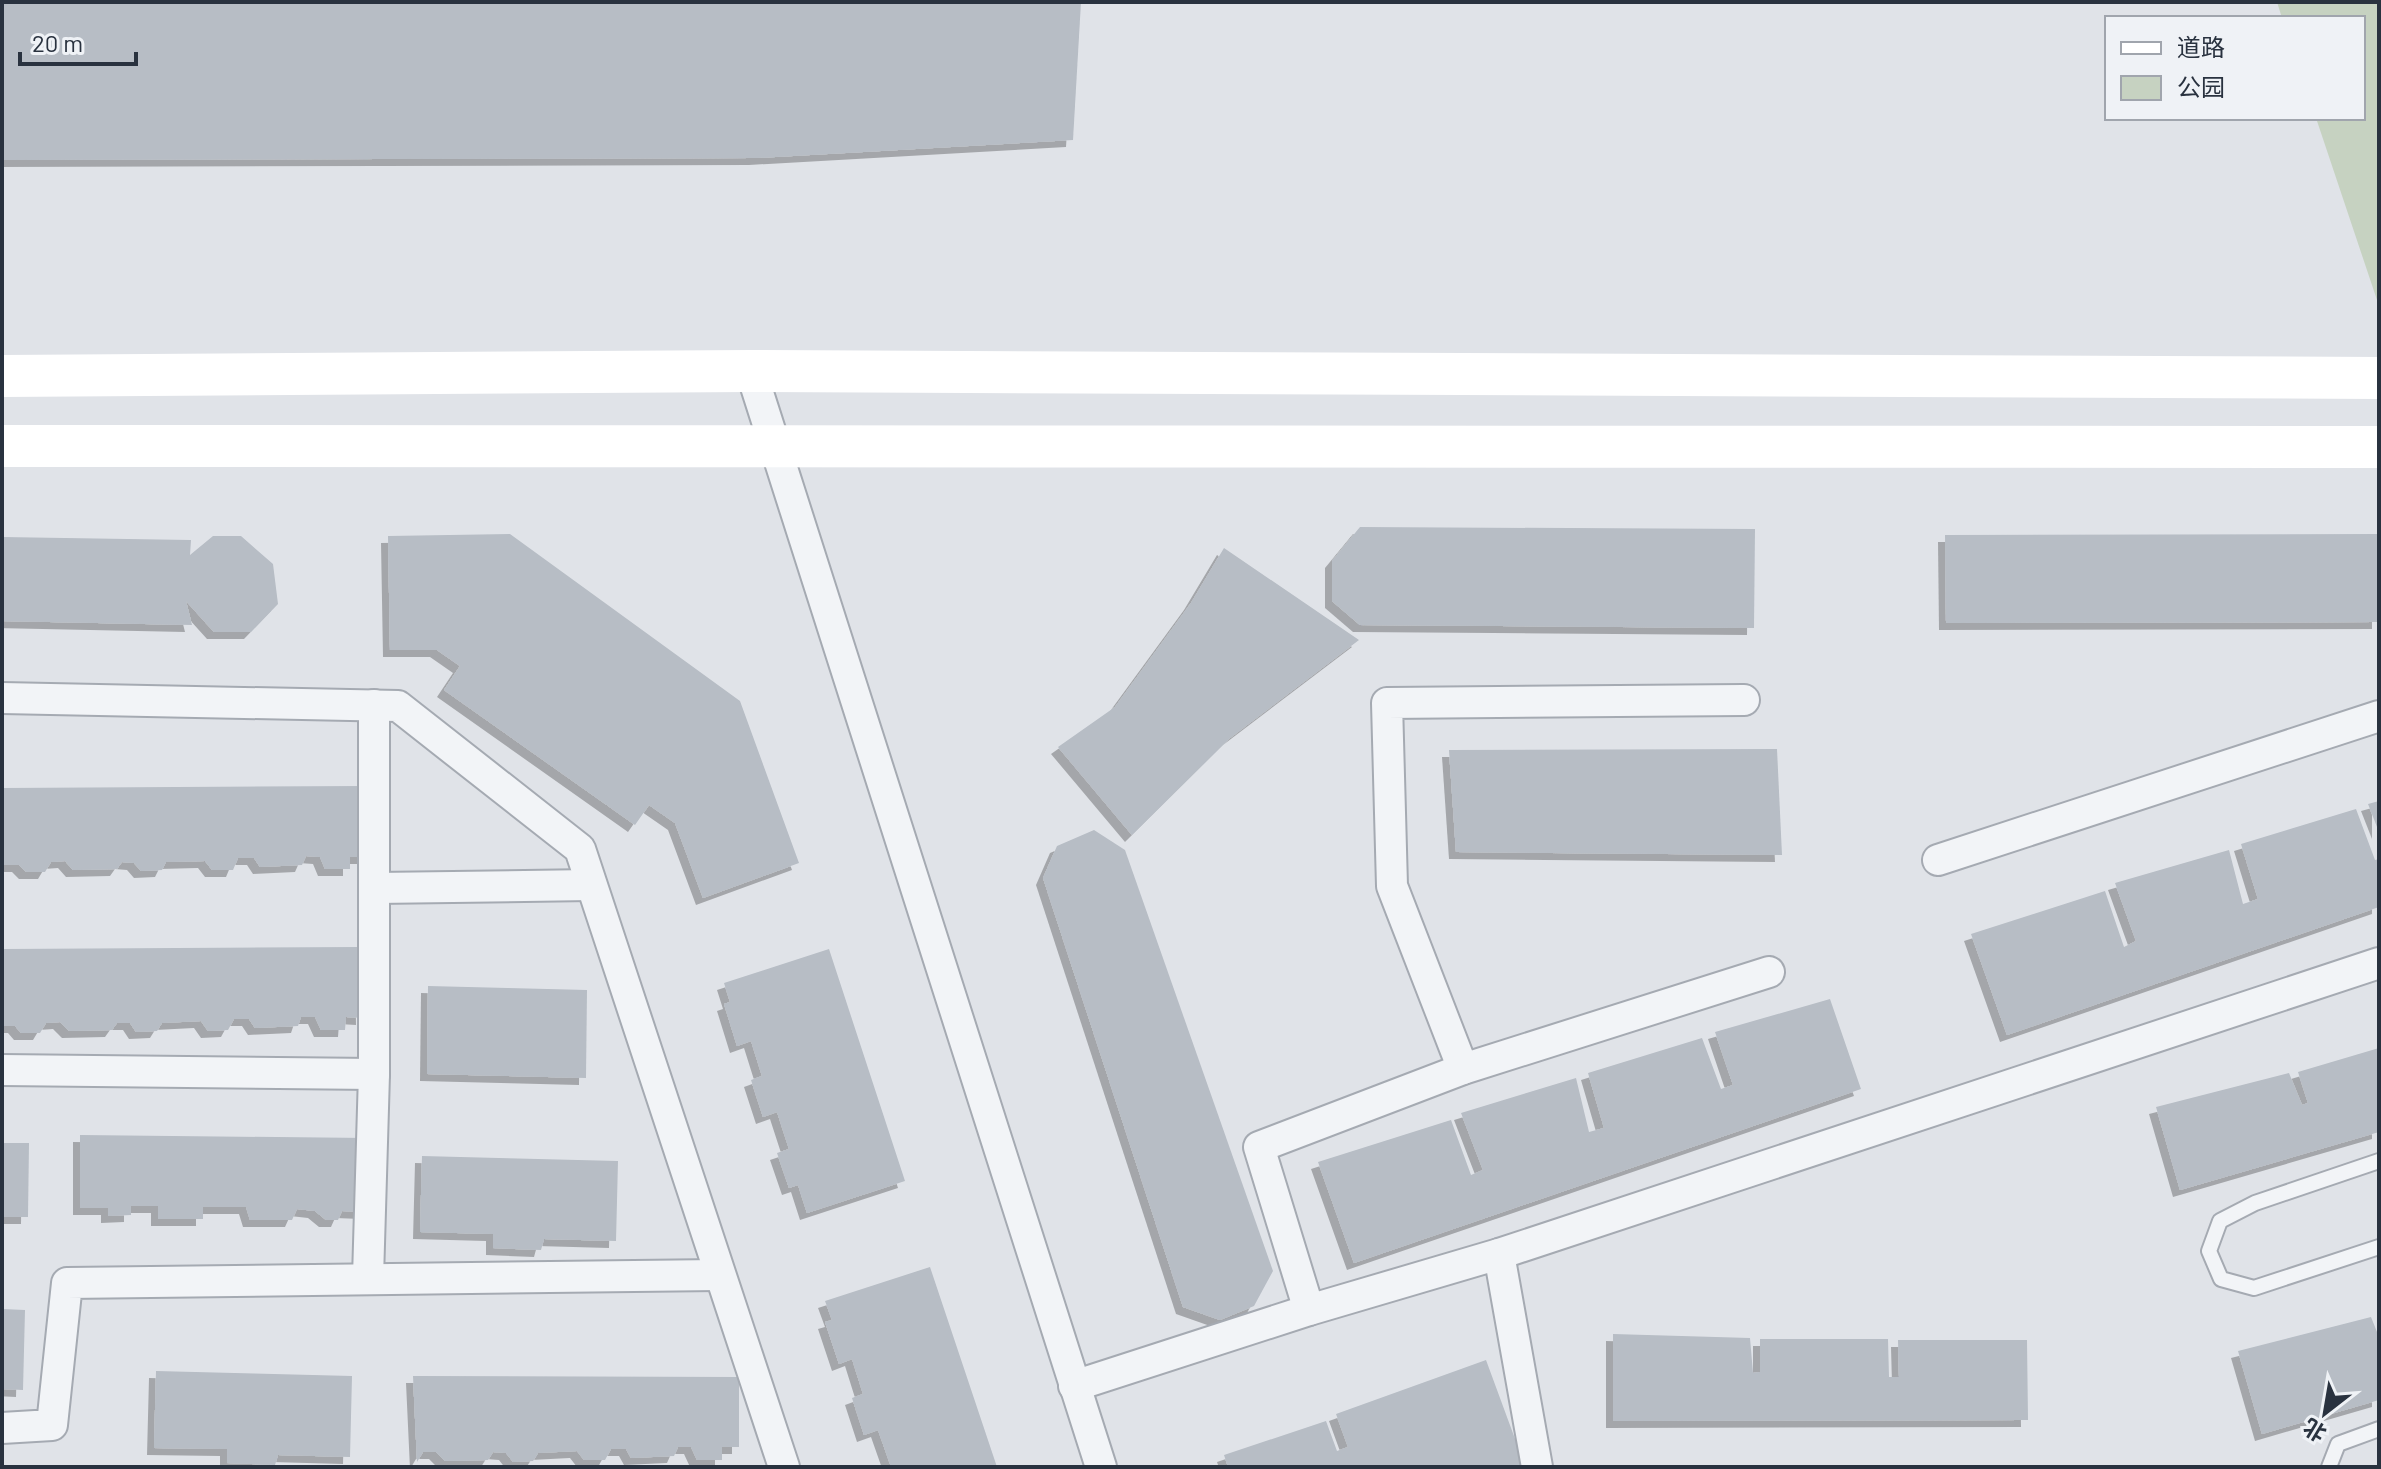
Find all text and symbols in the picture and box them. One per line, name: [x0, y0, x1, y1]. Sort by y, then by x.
scale bar: [20, 16, 136, 66]
legend: [2105, 16, 2365, 120]
text: 20 m: [32, 28, 83, 57]
text: 道路: [2177, 32, 2225, 61]
text: 公园: [2177, 72, 2225, 101]
north arrow: [2285, 1373, 2365, 1453]
text: 北: [2298, 1414, 2330, 1448]

